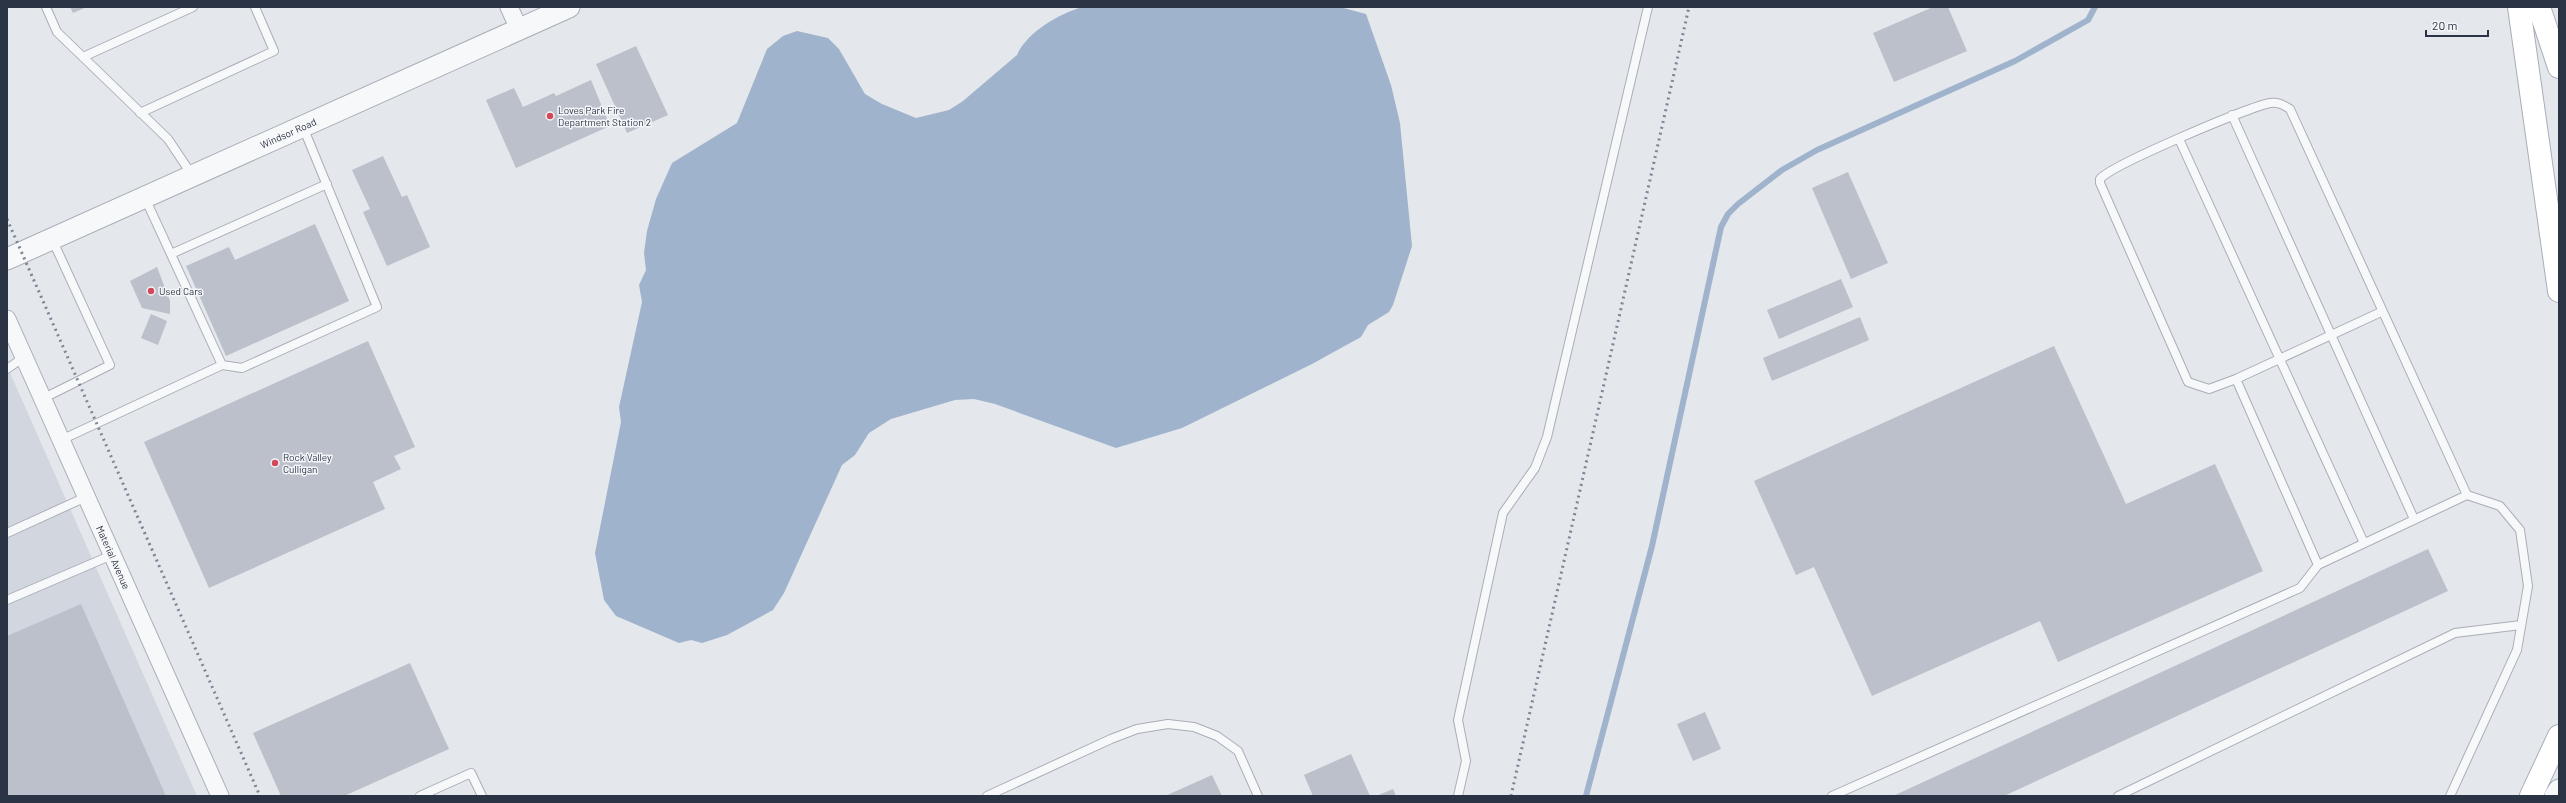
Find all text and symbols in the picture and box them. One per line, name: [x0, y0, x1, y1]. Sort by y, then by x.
scale bar: [2426, 12, 2488, 38]
text: 20 m: [2432, 18, 2458, 32]
place label: Loves Park Fire Department Station 2: [558, 104, 651, 128]
marker: Loves Park Fire Department Station 2: [545, 111, 555, 121]
street label: Windsor Road: [258, 115, 318, 151]
place label: Used Cars: [159, 285, 203, 297]
marker: Used Cars: [146, 286, 156, 296]
place label: Rock Valley Culligan: [283, 451, 332, 475]
marker: Rock Valley Culligan: [270, 458, 280, 468]
street label: Material Avenue: [94, 524, 133, 591]

